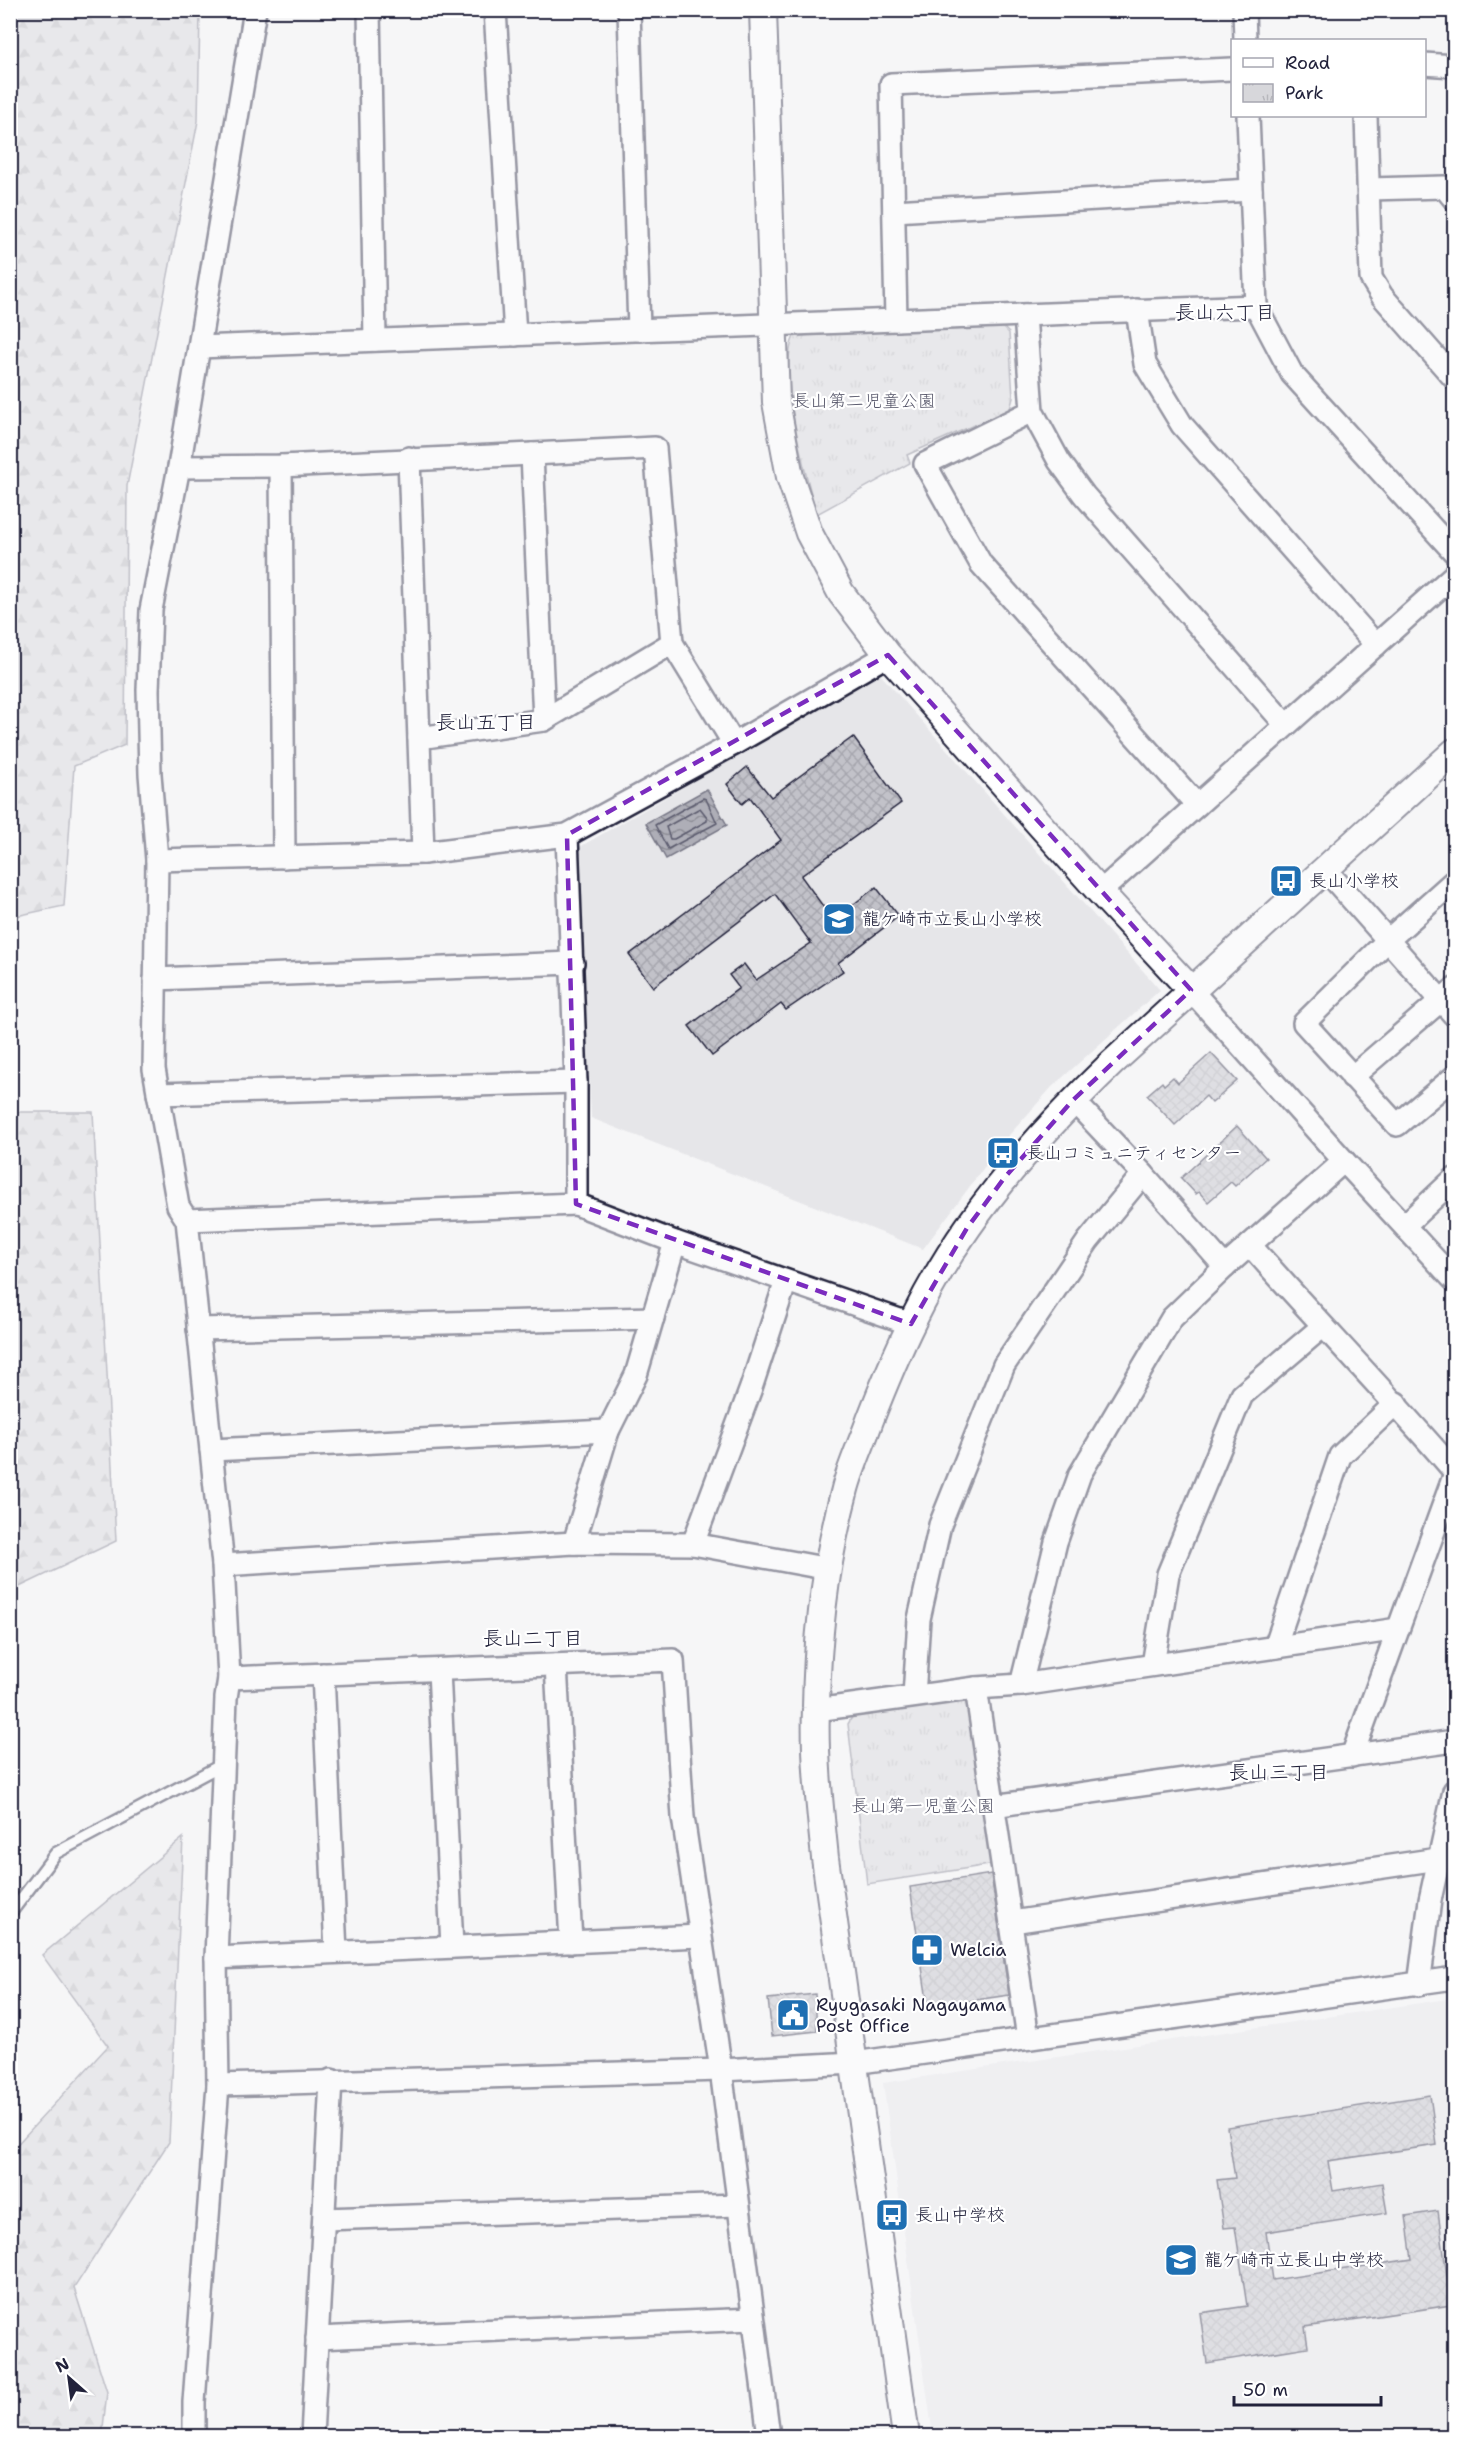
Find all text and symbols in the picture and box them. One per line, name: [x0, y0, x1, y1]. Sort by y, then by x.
legend: [1231, 39, 1426, 117]
text: Road: [1285, 51, 1330, 75]
text: Park: [1285, 81, 1324, 105]
district label: 長山六丁目: [1175, 299, 1275, 325]
park label: 長山第二児童公園: [792, 389, 936, 413]
district label: 長山五丁目: [436, 709, 536, 735]
bus stop icon: 長山小学校: [1268, 863, 1304, 899]
place label: 長山小学校: [1309, 869, 1399, 893]
school or university icon: 龍ケ崎市立長山小学校: [821, 901, 857, 937]
place label: 龍ケ崎市立長山小学校: [862, 907, 1042, 931]
bus stop icon: 長山コミュニティセンター: [985, 1135, 1021, 1171]
place label: 長山コミュニティセンター: [1026, 1141, 1241, 1165]
district label: 長山二丁目: [483, 1625, 583, 1651]
district label: 長山三丁目: [1229, 1759, 1329, 1785]
park label: 長山第一児童公園: [851, 1794, 995, 1818]
pharmacy icon: Welcia: [909, 1932, 945, 1968]
place label: Welcia: [950, 1938, 1007, 1962]
place label: Ryugasaki Nagayama Post Office: [816, 1993, 1006, 2038]
public building icon: Ryugasaki Nagayama Post Office: [775, 1997, 811, 2033]
bus stop icon: 長山中学校: [874, 2197, 910, 2233]
place label: 長山中学校: [915, 2203, 1005, 2227]
school or university icon: 龍ケ崎市立長山中学校: [1163, 2242, 1199, 2278]
place label: 龍ケ崎市立長山中学校: [1204, 2248, 1384, 2272]
north arrow: [39, 2348, 99, 2408]
text: N: [52, 2353, 73, 2377]
scale bar: [1234, 2369, 1381, 2407]
text: 50 m: [1243, 2378, 1288, 2402]

